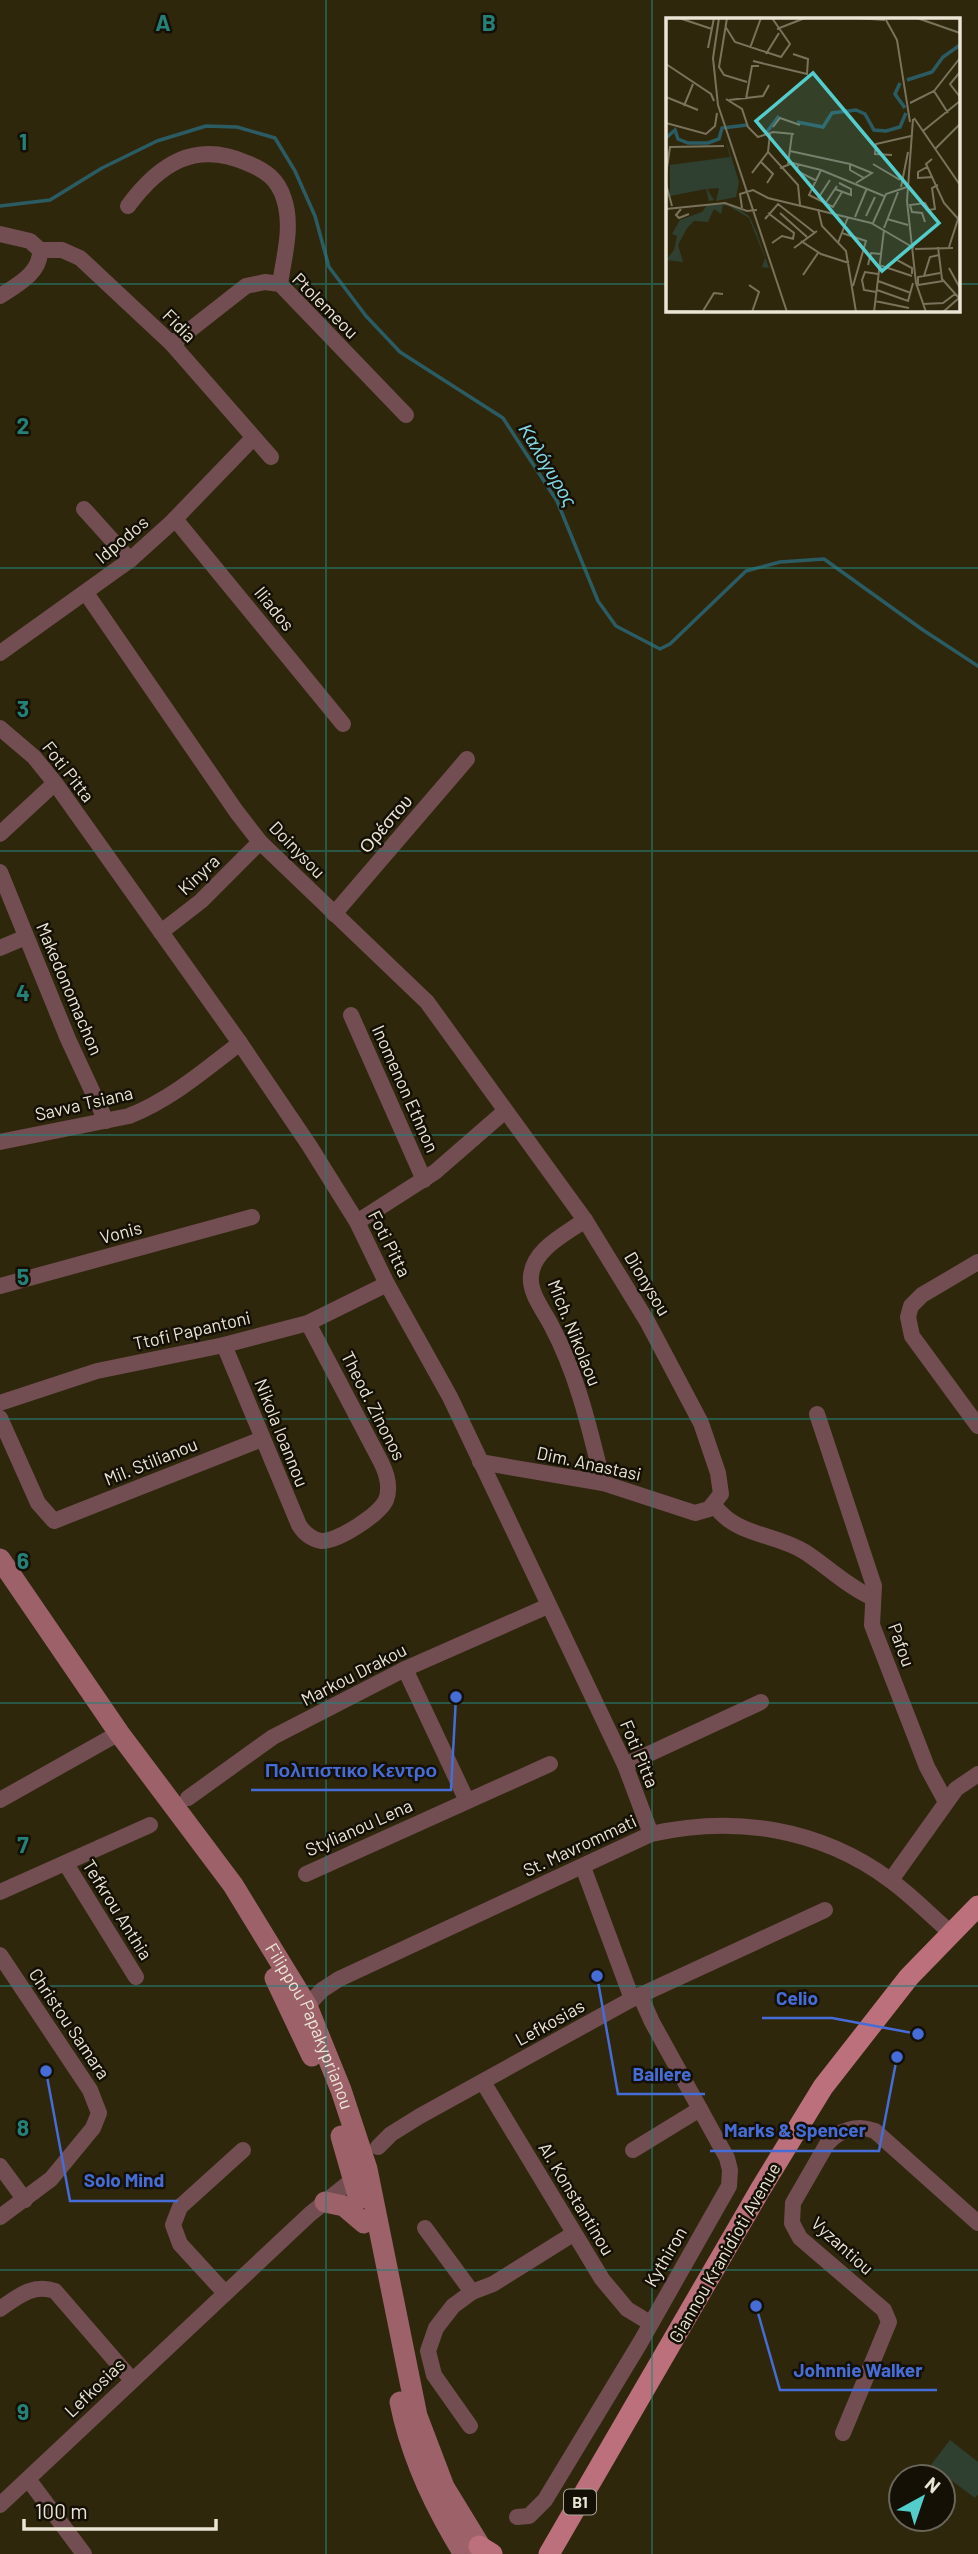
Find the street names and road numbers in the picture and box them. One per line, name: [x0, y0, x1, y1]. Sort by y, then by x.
street label: Ptolemeou: [288, 268, 363, 343]
street label: Fidia: [158, 304, 201, 347]
street label: Idpodos: [90, 511, 152, 568]
street label: Iliados: [250, 582, 299, 635]
street label: Foti Pitta: [38, 736, 99, 806]
street label: Ορέστου: [354, 790, 417, 857]
street label: Doinysou: [265, 816, 330, 882]
street label: Kinyra: [173, 849, 224, 899]
street label: Makedonomachon: [32, 919, 108, 1058]
street label: Inomenon Ethnon: [368, 1021, 444, 1156]
street label: Savva Tsiana: [33, 1081, 135, 1125]
street label: Foti Pitta: [364, 1207, 416, 1280]
street label: Vonis: [97, 1216, 144, 1248]
street label: Dionysou: [620, 1247, 676, 1320]
street label: Mich. Nikolaou: [544, 1276, 606, 1389]
street label: Ttofi Papantoni: [131, 1306, 253, 1354]
street label: Theod. Zinonos: [337, 1347, 411, 1464]
street label: Nikola Ioannou: [250, 1375, 314, 1490]
street label: Mil. Stilianou: [101, 1432, 201, 1490]
street label: Dim. Anastasi: [535, 1441, 643, 1485]
street label: Pafou: [884, 1620, 920, 1669]
street label: Markou Drakou: [297, 1638, 410, 1710]
street label: Foti Pitta: [616, 1716, 664, 1791]
street label: Stylianou Lena: [302, 1794, 415, 1860]
street label: St. Mavrommati: [519, 1809, 640, 1881]
street label: Tefkrou Anthia: [78, 1855, 157, 1964]
street label: Filippou Papakyprianou: [261, 1939, 359, 2112]
street label: Christou Samara: [25, 1964, 115, 2083]
street label: Lefkosias: [511, 1994, 588, 2050]
street label: Al. Konstantinou: [534, 2138, 619, 2259]
street label: Giannou Kranidioti Avenue: [664, 2159, 785, 2346]
street label: Vyzantiou: [807, 2212, 878, 2279]
street label: Kythiron: [639, 2223, 691, 2290]
street label: Lefkosias: [59, 2353, 129, 2421]
road number: B1: [564, 2490, 596, 2514]

